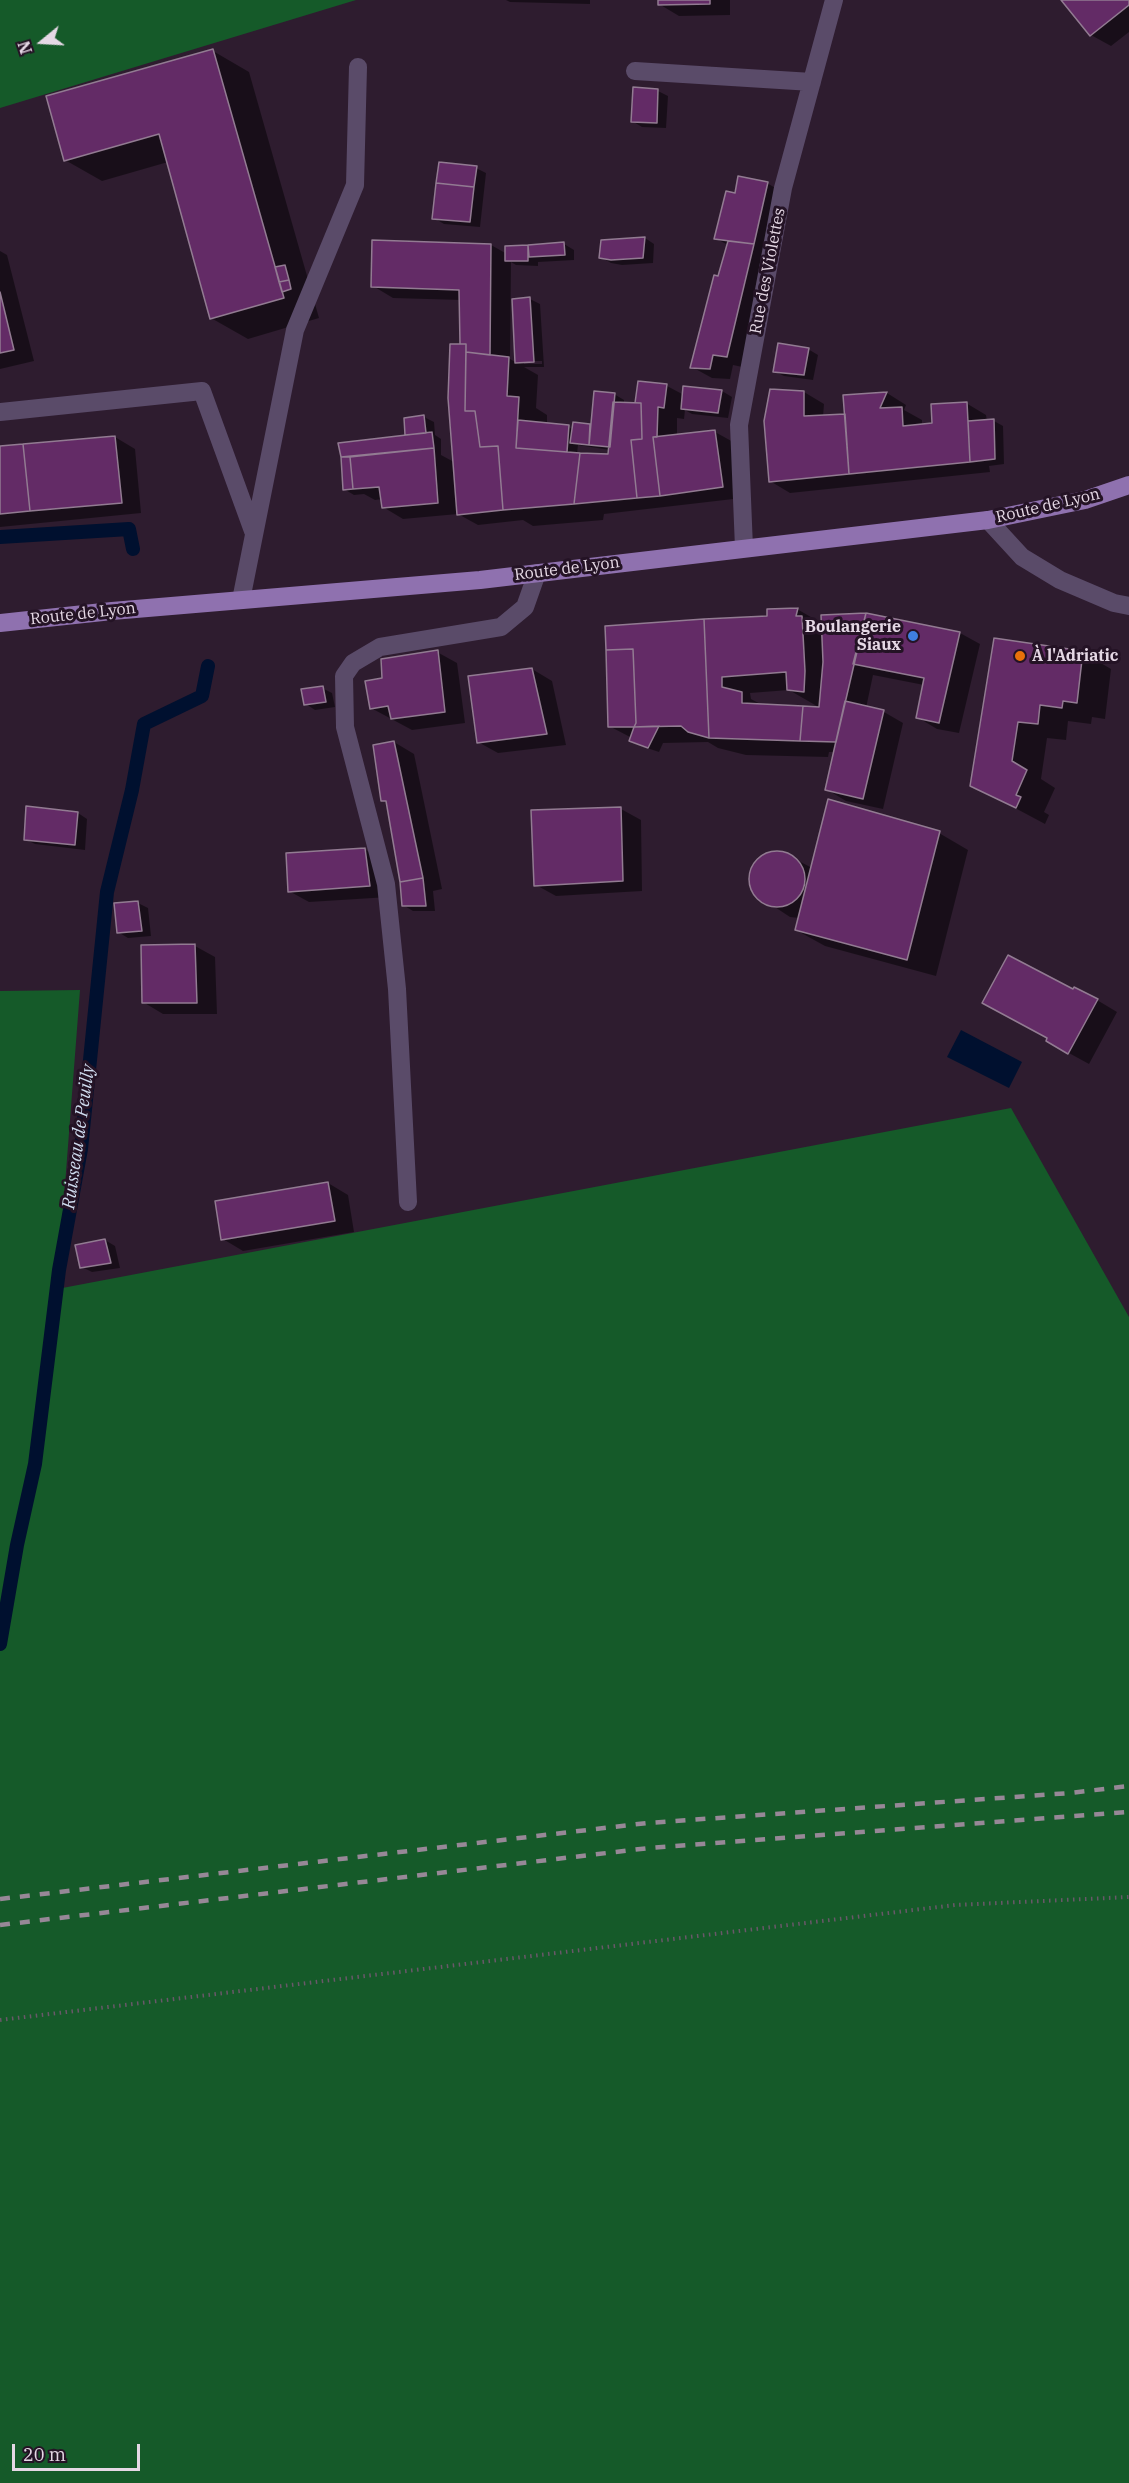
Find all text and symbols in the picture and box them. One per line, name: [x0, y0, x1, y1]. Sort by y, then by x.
north arrow: [12, 12, 72, 72]
text: N: [13, 38, 36, 57]
street label: Rue des Violettes: [746, 206, 790, 336]
street label: Route de Lyon: [994, 485, 1102, 527]
street label: Route de Lyon: [513, 553, 621, 585]
street label: Route de Lyon: [29, 599, 137, 629]
place label: Boulangerie Siaux: [805, 617, 901, 655]
marker: Boulangerie Siaux: [906, 629, 920, 643]
place label: À l'Adriatic: [1032, 646, 1118, 666]
marker: À l'Adriatic: [1013, 649, 1027, 663]
water label: Ruisseau de Peuilly: [58, 1063, 100, 1211]
scale bar: [15, 2432, 142, 2470]
text: 20 m: [23, 2443, 66, 2466]

